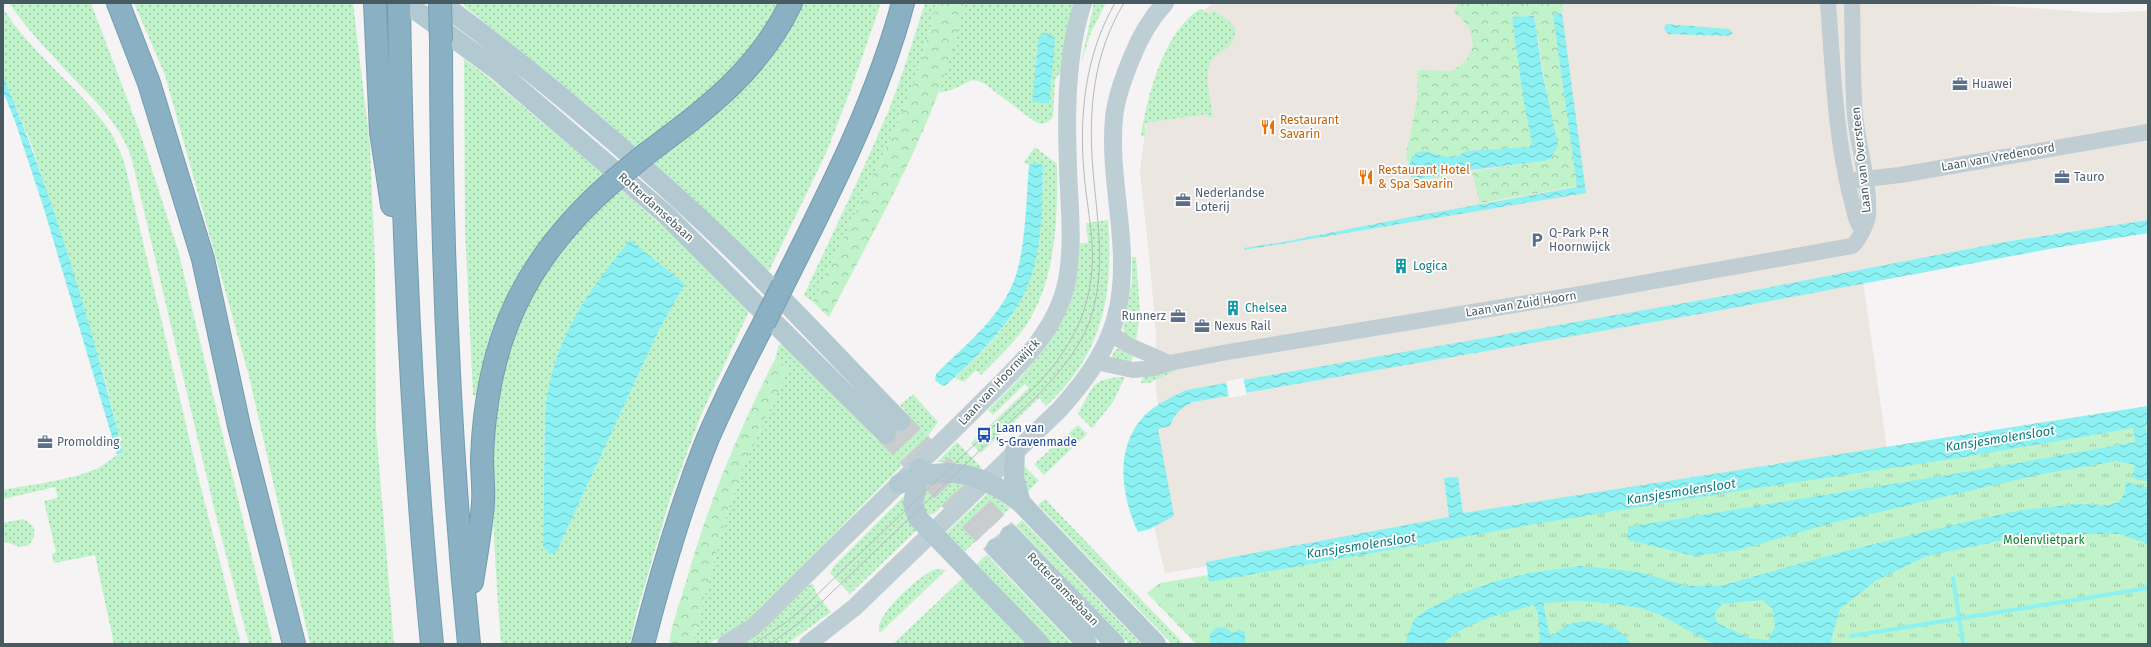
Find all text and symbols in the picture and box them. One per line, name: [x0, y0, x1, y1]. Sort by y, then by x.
office icon: Huawei: [1951, 75, 1969, 93]
place label: Huawei: [1972, 77, 2012, 91]
street label: Laan van Oversteen: [1848, 106, 1874, 214]
place label: Restaurant Savarin: [1280, 113, 1340, 141]
restaurant icon: Restaurant Savarin: [1259, 118, 1277, 136]
street label: Laan van Vredenoord: [1940, 140, 2056, 174]
place label: Restaurant Hotel & Spa Savarin: [1378, 163, 1470, 191]
restaurant icon: Restaurant Hotel & Spa Savarin: [1357, 168, 1375, 186]
office icon: Tauro: [2053, 168, 2071, 186]
street label: Rotterdamsebaan: [615, 169, 697, 245]
place label: Tauro: [2074, 170, 2104, 184]
place label: Nederlandse Loterij: [1195, 186, 1264, 214]
office icon: Nederlandse Loterij: [1174, 191, 1192, 209]
place label: Q-Park P+R Hoornwijck: [1549, 226, 1611, 254]
parking icon: Q-Park P+R Hoornwijck: [1528, 231, 1546, 249]
building icon: Logica: [1392, 257, 1410, 275]
place label: Logica: [1413, 259, 1447, 273]
street label: Laan van Zuid Hoorn: [1465, 288, 1577, 320]
building icon: Chelsea: [1224, 299, 1242, 317]
place label: Chelsea: [1245, 301, 1287, 315]
office icon: Runnerz: [1169, 307, 1187, 325]
place label: Runnerz: [1121, 309, 1166, 323]
office icon: Nexus Rail: [1193, 317, 1211, 335]
place label: Nexus Rail: [1214, 319, 1271, 333]
street label: Laan van Hoornwijck: [955, 335, 1043, 428]
place label: Laan van 's-Gravenmade: [996, 421, 1077, 449]
water label: Kansjesmolensloot: [1944, 422, 2056, 455]
bus stop icon: Laan van 's-Gravenmade: [975, 426, 993, 444]
office icon: Promolding: [36, 433, 54, 451]
place label: Promolding: [57, 435, 120, 449]
water label: Kansjesmolensloot: [1625, 475, 1737, 508]
water label: Kansjesmolensloot: [1305, 529, 1417, 562]
park label: Molenvlietpark: [2003, 533, 2085, 547]
street label: Rotterdamsebaan: [1024, 549, 1102, 629]

